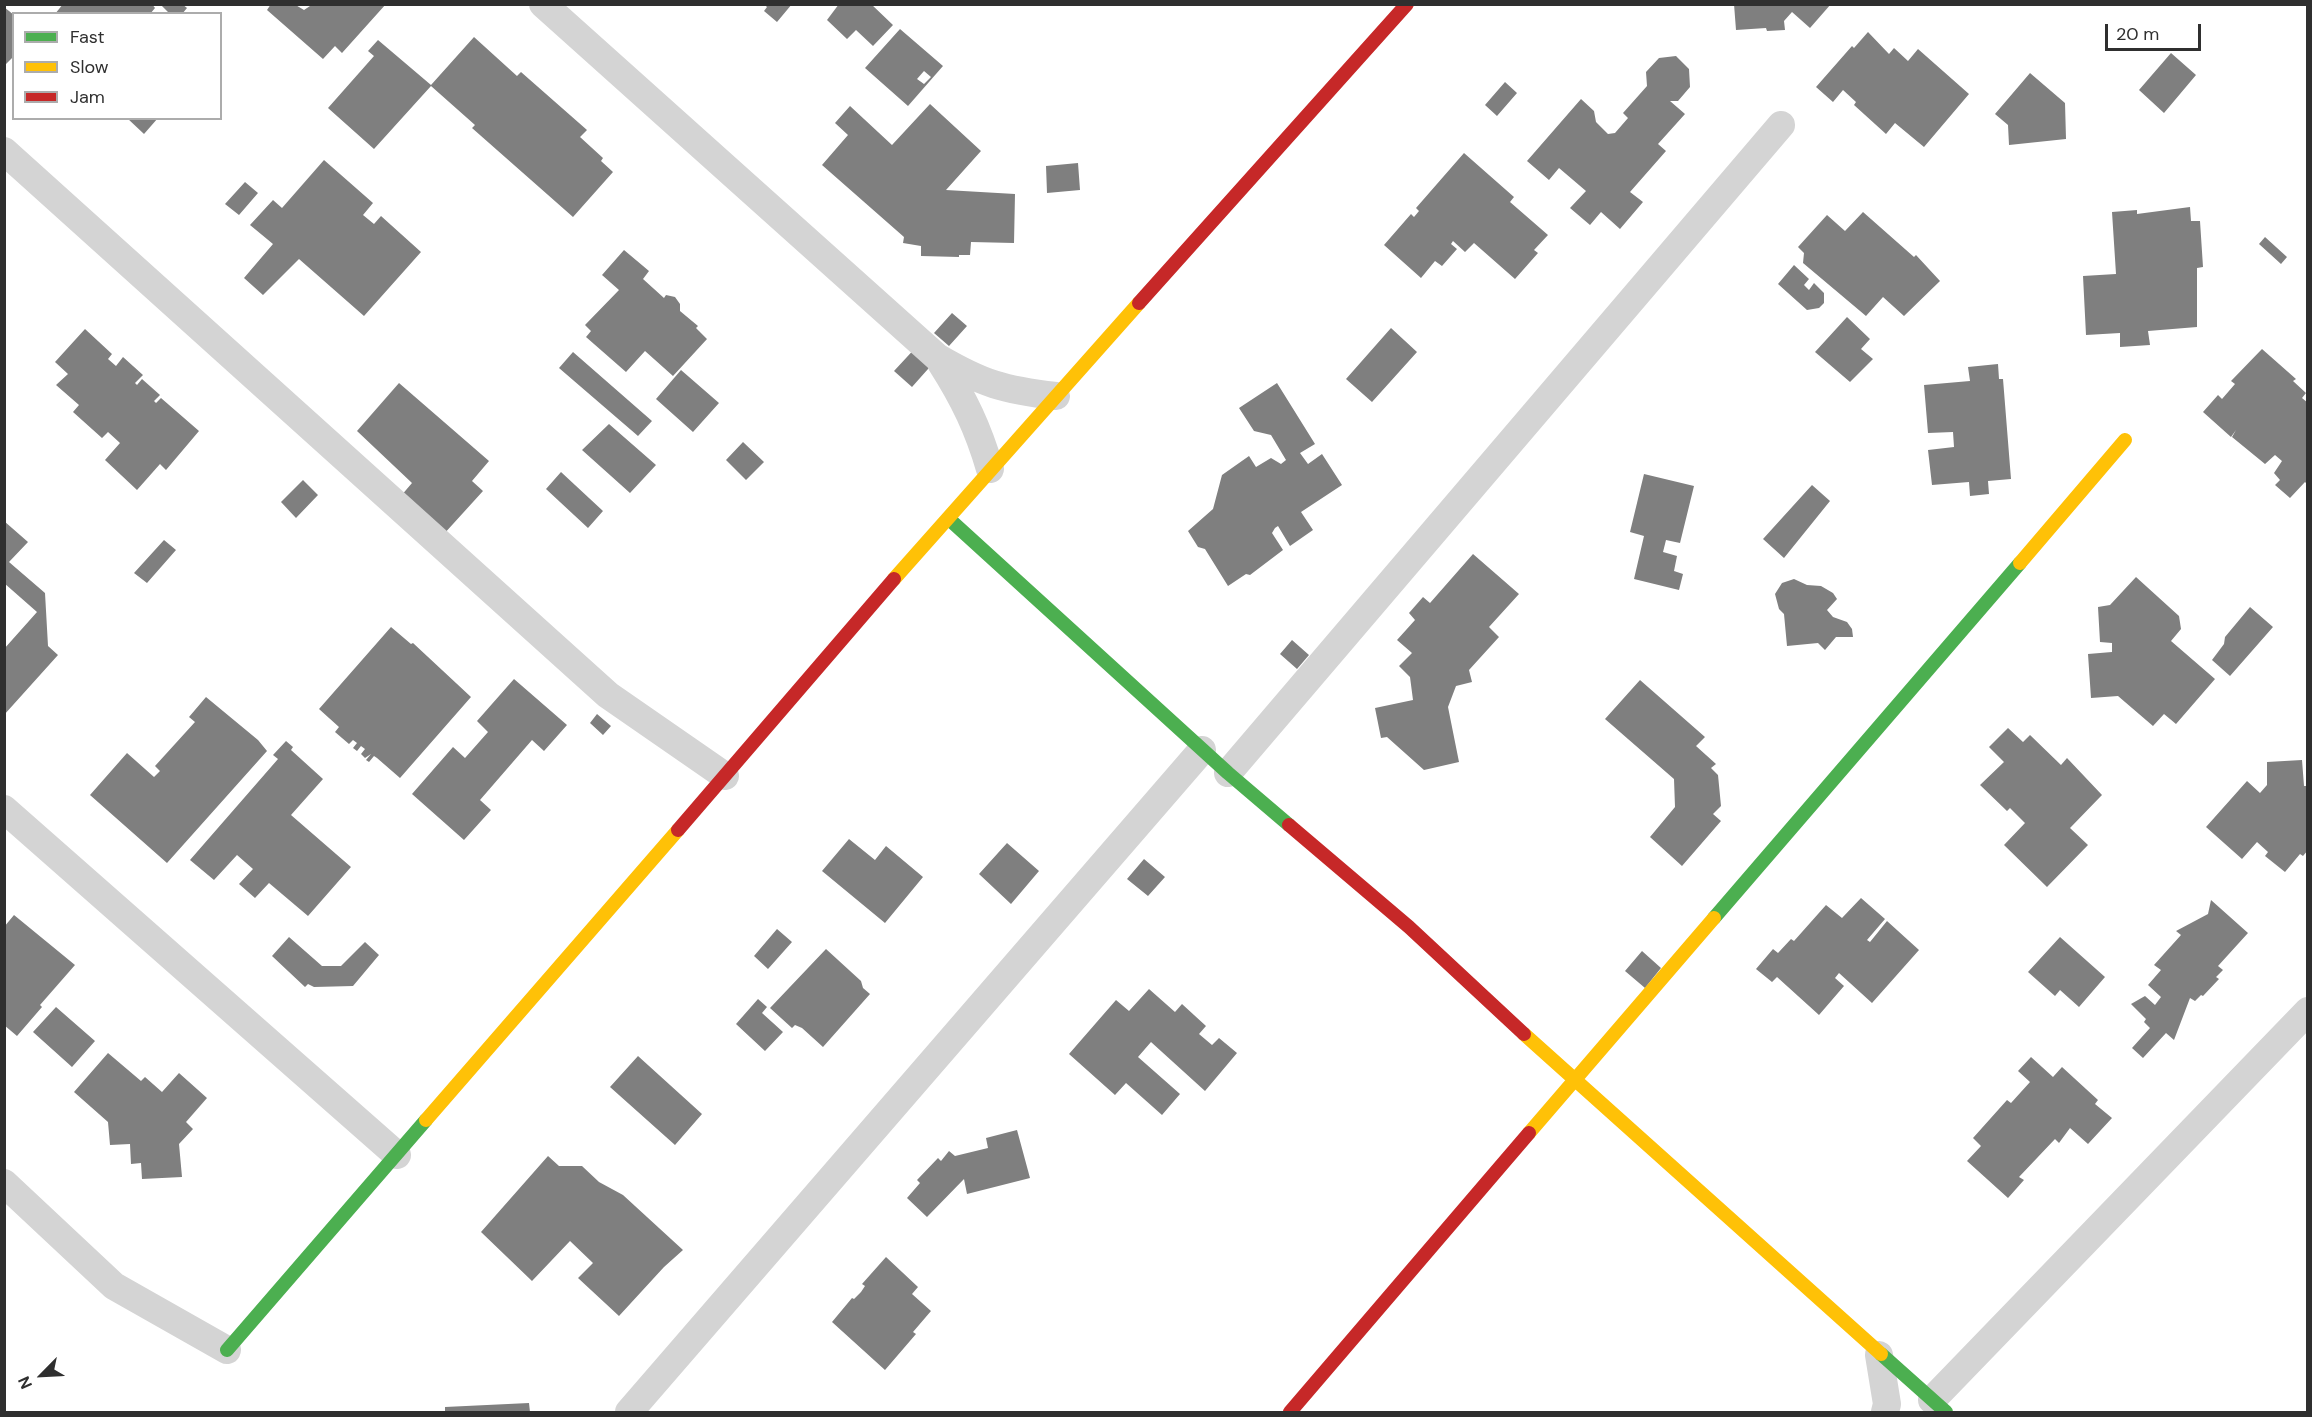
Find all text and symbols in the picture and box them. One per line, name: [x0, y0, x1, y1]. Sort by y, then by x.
legend: [12, 12, 222, 120]
scale bar: [2108, 12, 2204, 50]
text: 20 m: [2116, 22, 2159, 46]
text: Fast: [70, 25, 105, 49]
text: Slow: [70, 55, 109, 79]
text: Jam: [70, 85, 105, 109]
north arrow: [12, 1345, 72, 1405]
text: N: [13, 1373, 37, 1392]

